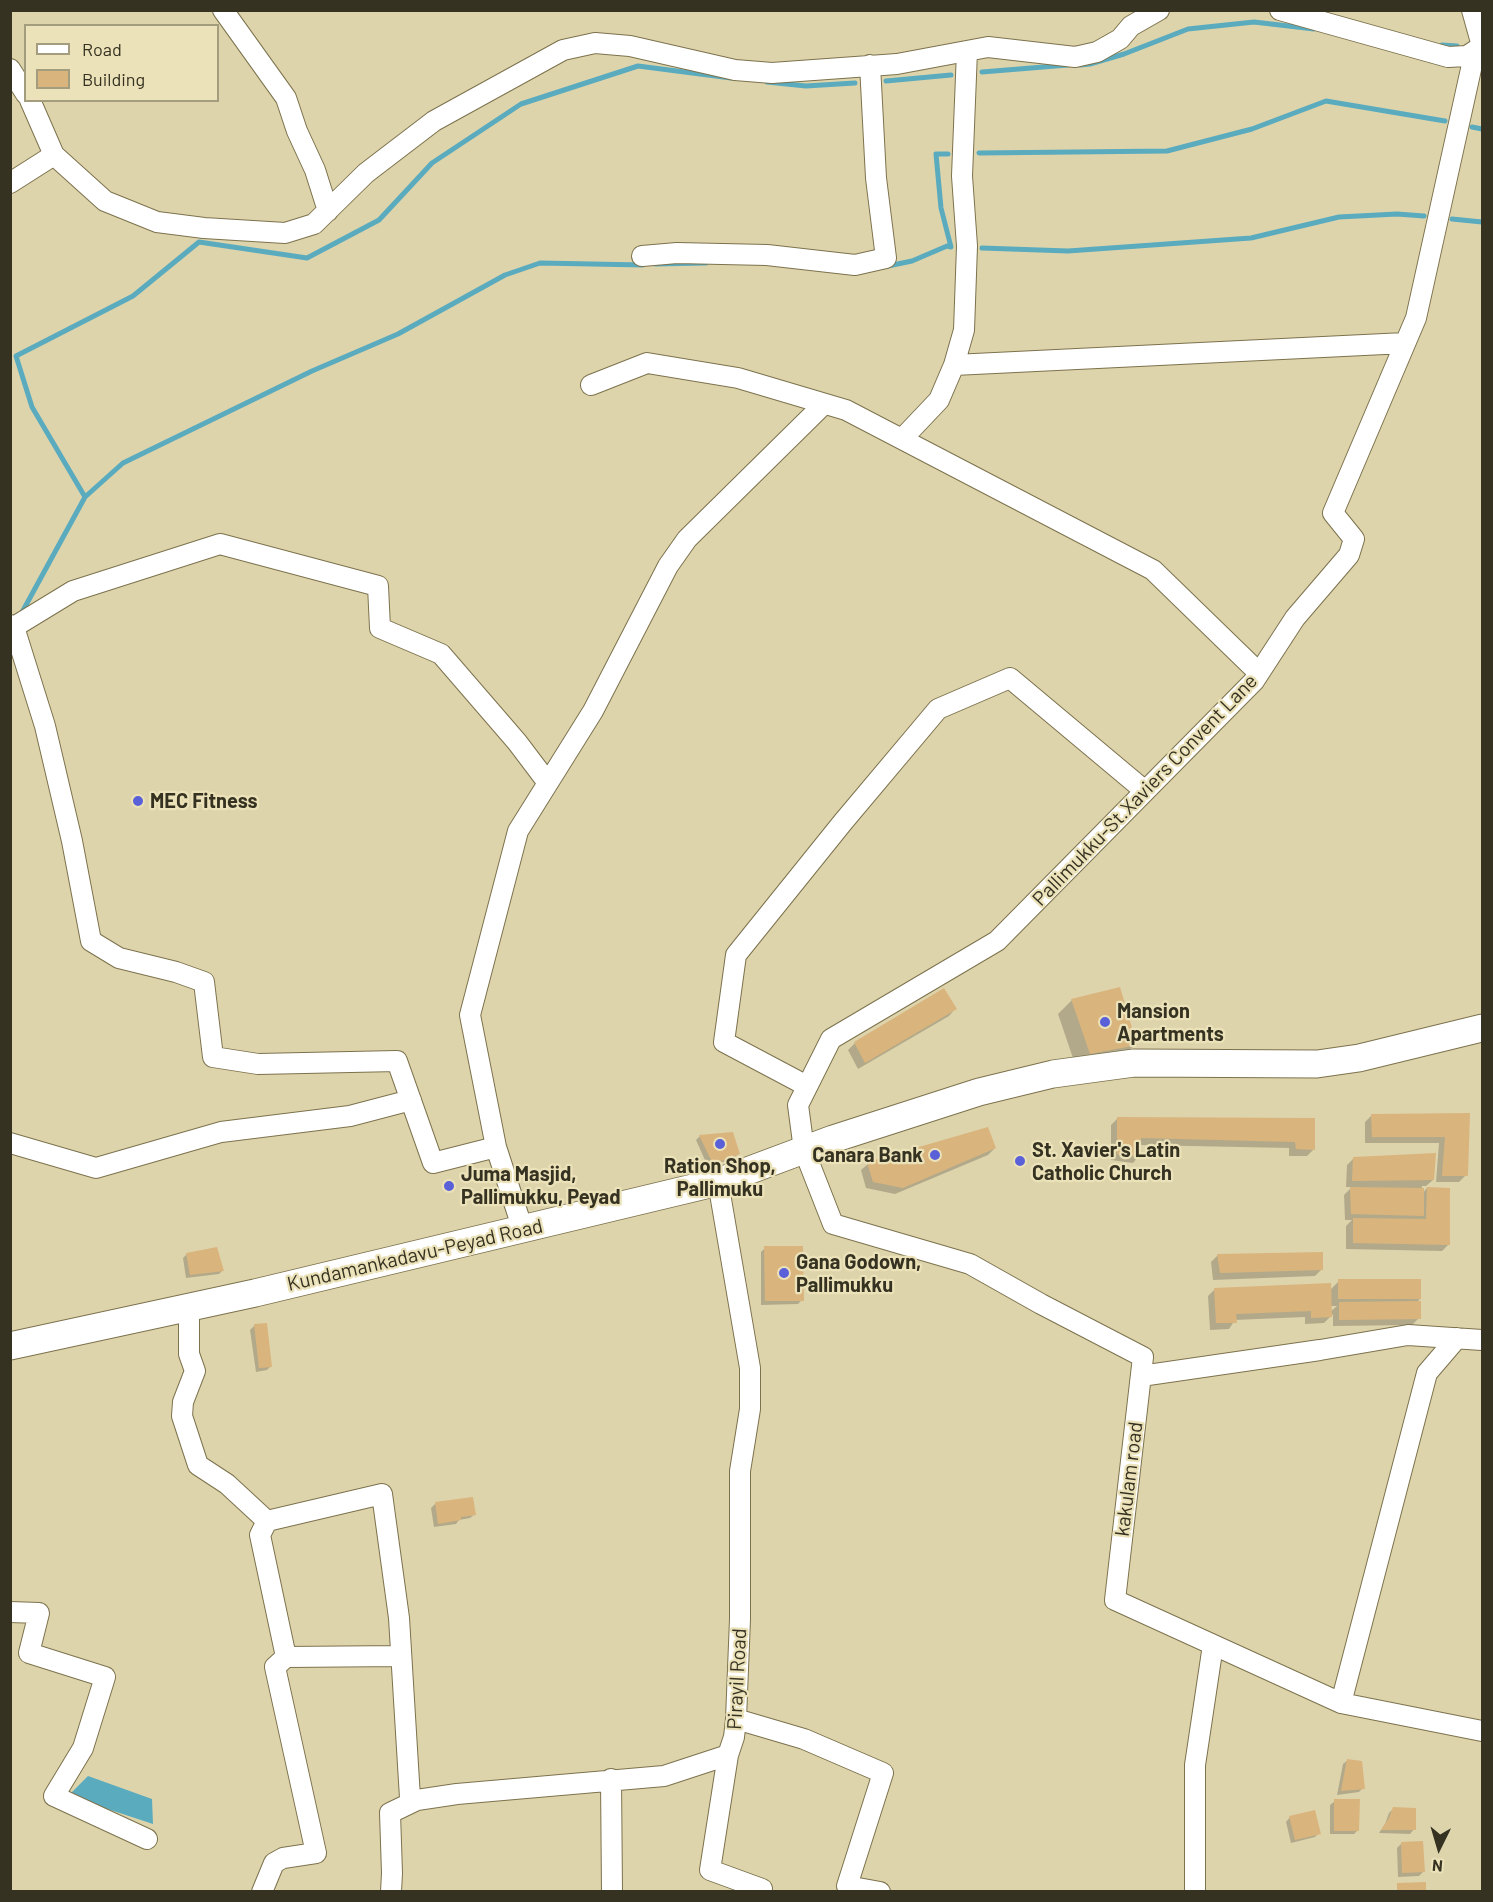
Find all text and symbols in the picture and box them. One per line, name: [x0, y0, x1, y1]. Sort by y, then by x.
legend: [24, 24, 219, 102]
text: Road: [82, 38, 122, 60]
text: Building: [82, 68, 145, 90]
street label: Pallimukku-St.Xaviers Convent Lane: [1028, 669, 1262, 911]
place label: MEC Fitness: [150, 789, 258, 813]
marker: MEC Fitness: [131, 794, 145, 808]
place label: Mansion Apartments: [1117, 999, 1224, 1046]
marker: Mansion Apartments: [1098, 1015, 1112, 1029]
marker: Ration Shop, Pallimuku: [713, 1137, 727, 1151]
place label: St. Xavier's Latin Catholic Church: [1032, 1138, 1180, 1185]
place label: Canara Bank: [812, 1143, 923, 1167]
marker: Canara Bank: [928, 1148, 942, 1162]
place label: Ration Shop, Pallimuku: [664, 1154, 776, 1201]
marker: St. Xavier's Latin Catholic Church: [1013, 1154, 1027, 1168]
place label: Juma Masjid, Pallimukku, Peyad: [461, 1162, 620, 1209]
marker: Juma Masjid, Pallimukku, Peyad: [442, 1179, 456, 1193]
street label: Kundamankadavu-Peyad Road: [285, 1214, 545, 1296]
place label: Gana Godown, Pallimukku: [796, 1250, 921, 1297]
marker: Gana Godown, Pallimukku: [777, 1266, 791, 1280]
street label: kakulam road: [1110, 1420, 1148, 1538]
street label: Pirayil Road: [722, 1628, 752, 1730]
north arrow: [1409, 1818, 1469, 1878]
text: N: [1431, 1857, 1444, 1876]

